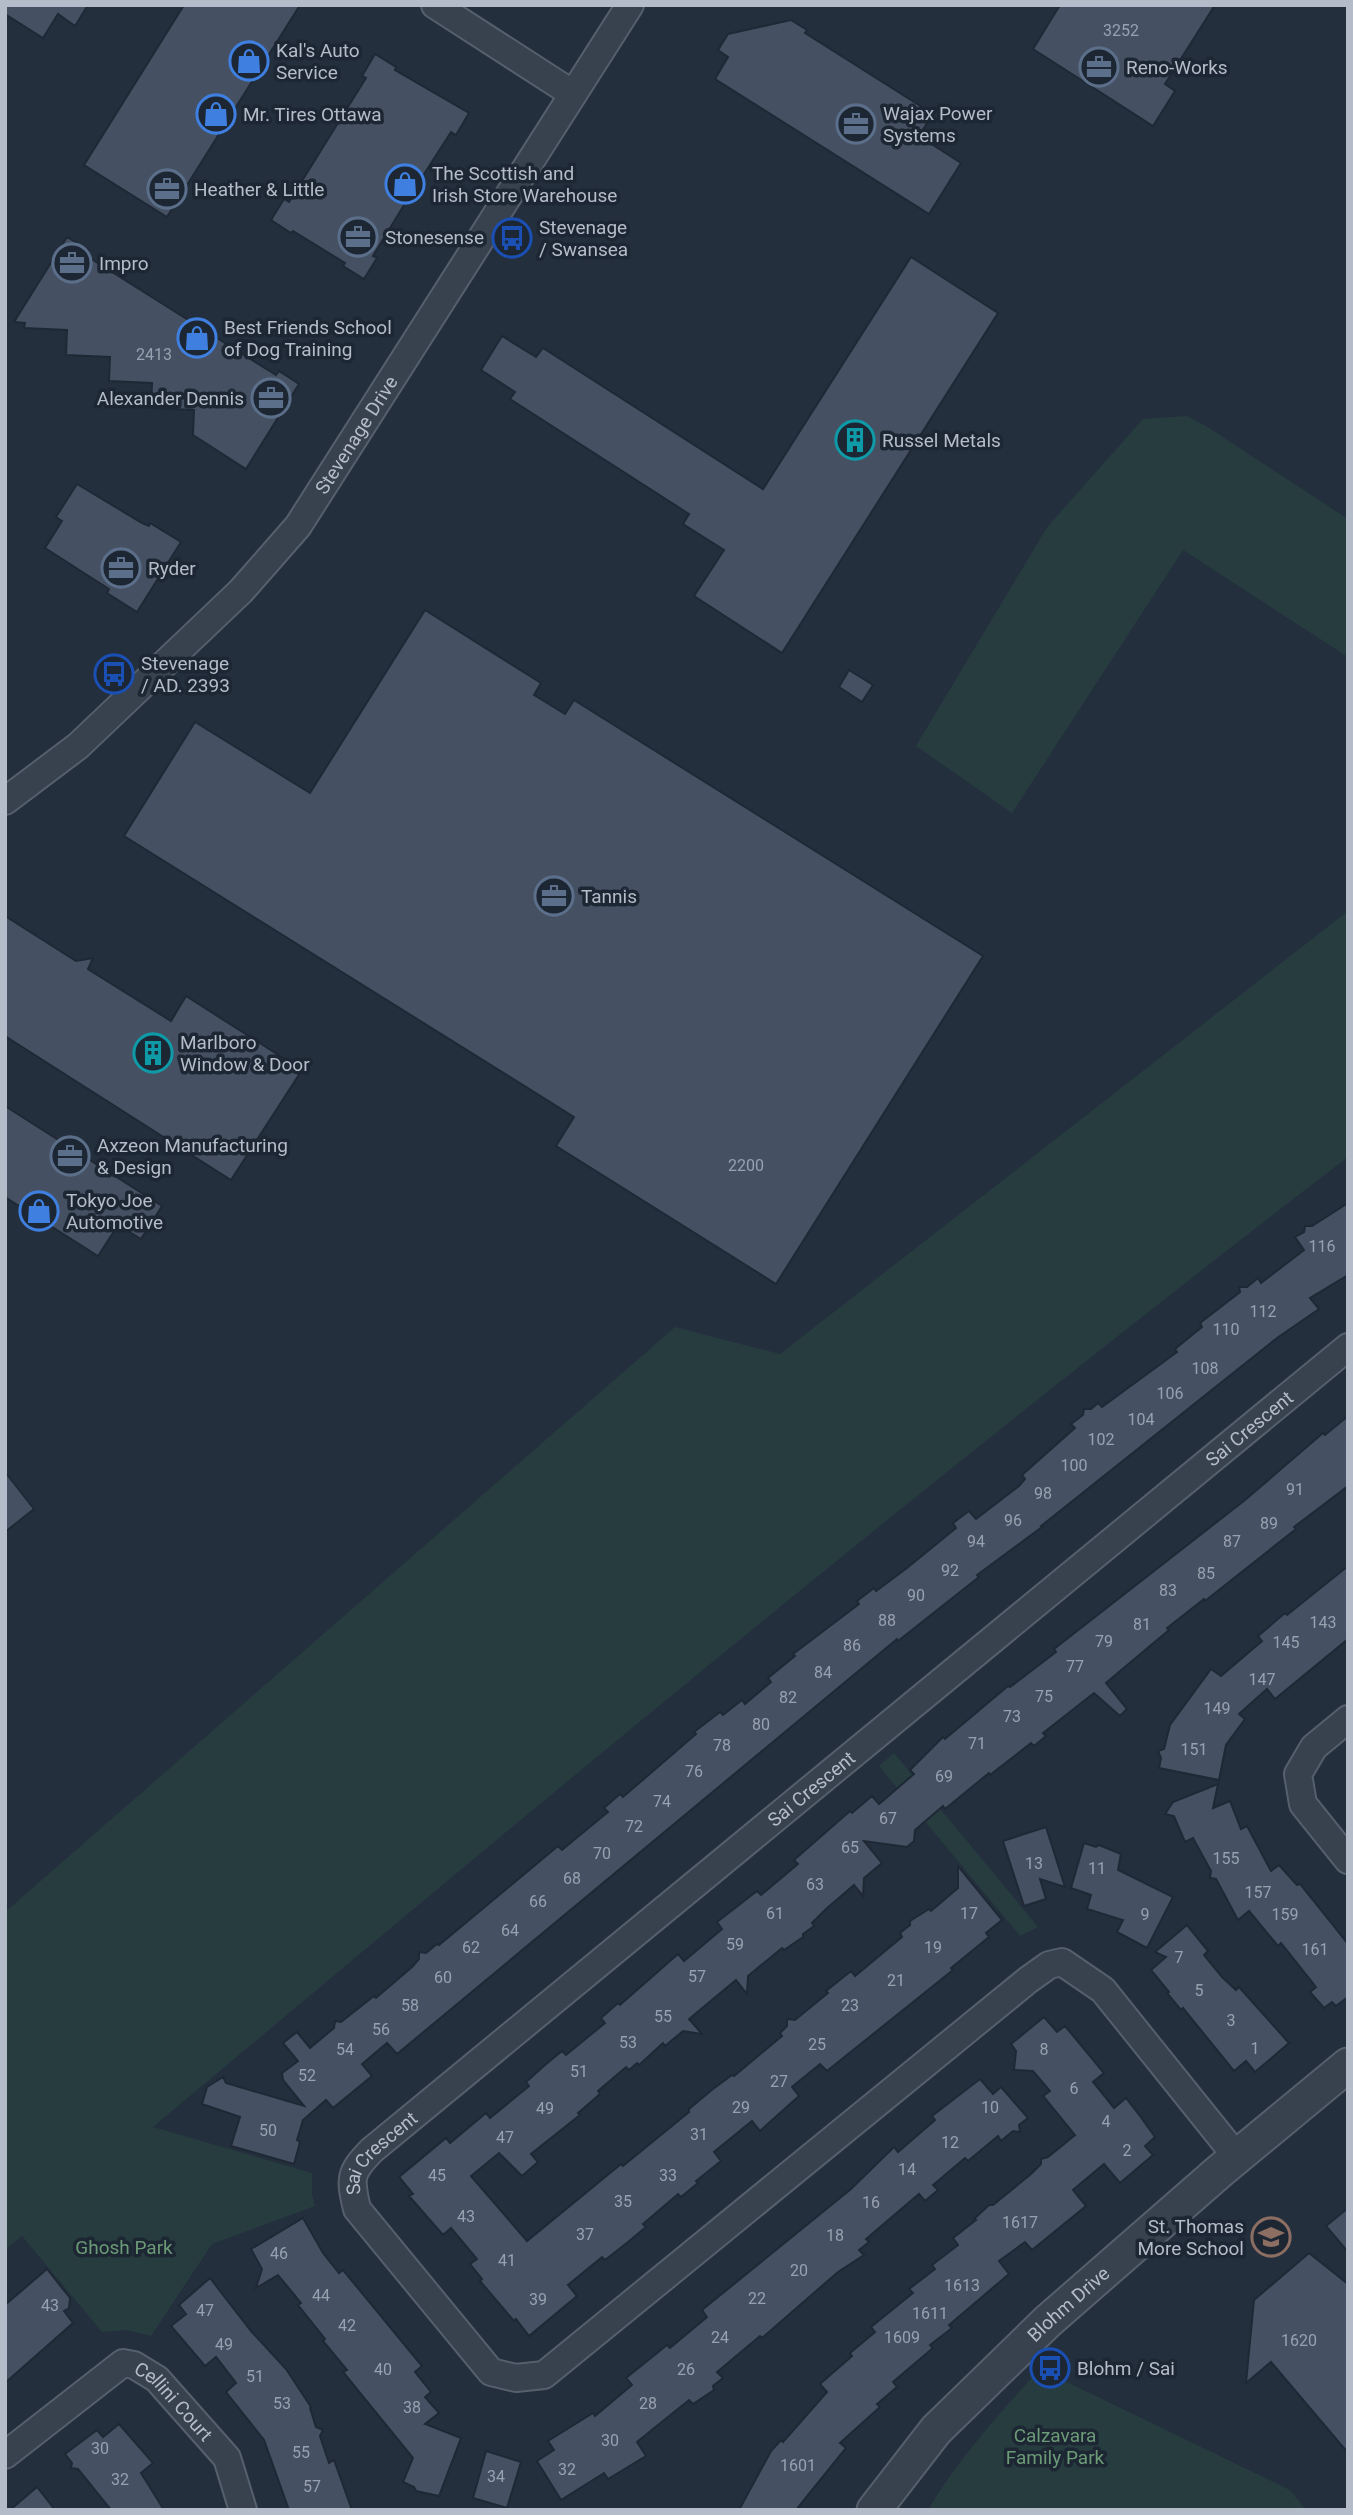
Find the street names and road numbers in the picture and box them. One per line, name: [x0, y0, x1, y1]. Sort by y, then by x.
street label: Stevenage Drive: [310, 372, 403, 498]
street label: Sai Crescent: [1201, 1386, 1298, 1471]
street label: Sai Crescent: [763, 1746, 860, 1832]
street label: Sai Crescent: [341, 2107, 422, 2196]
street label: Blohm Drive: [1023, 2262, 1114, 2347]
street label: Cellini Court: [130, 2357, 217, 2446]

